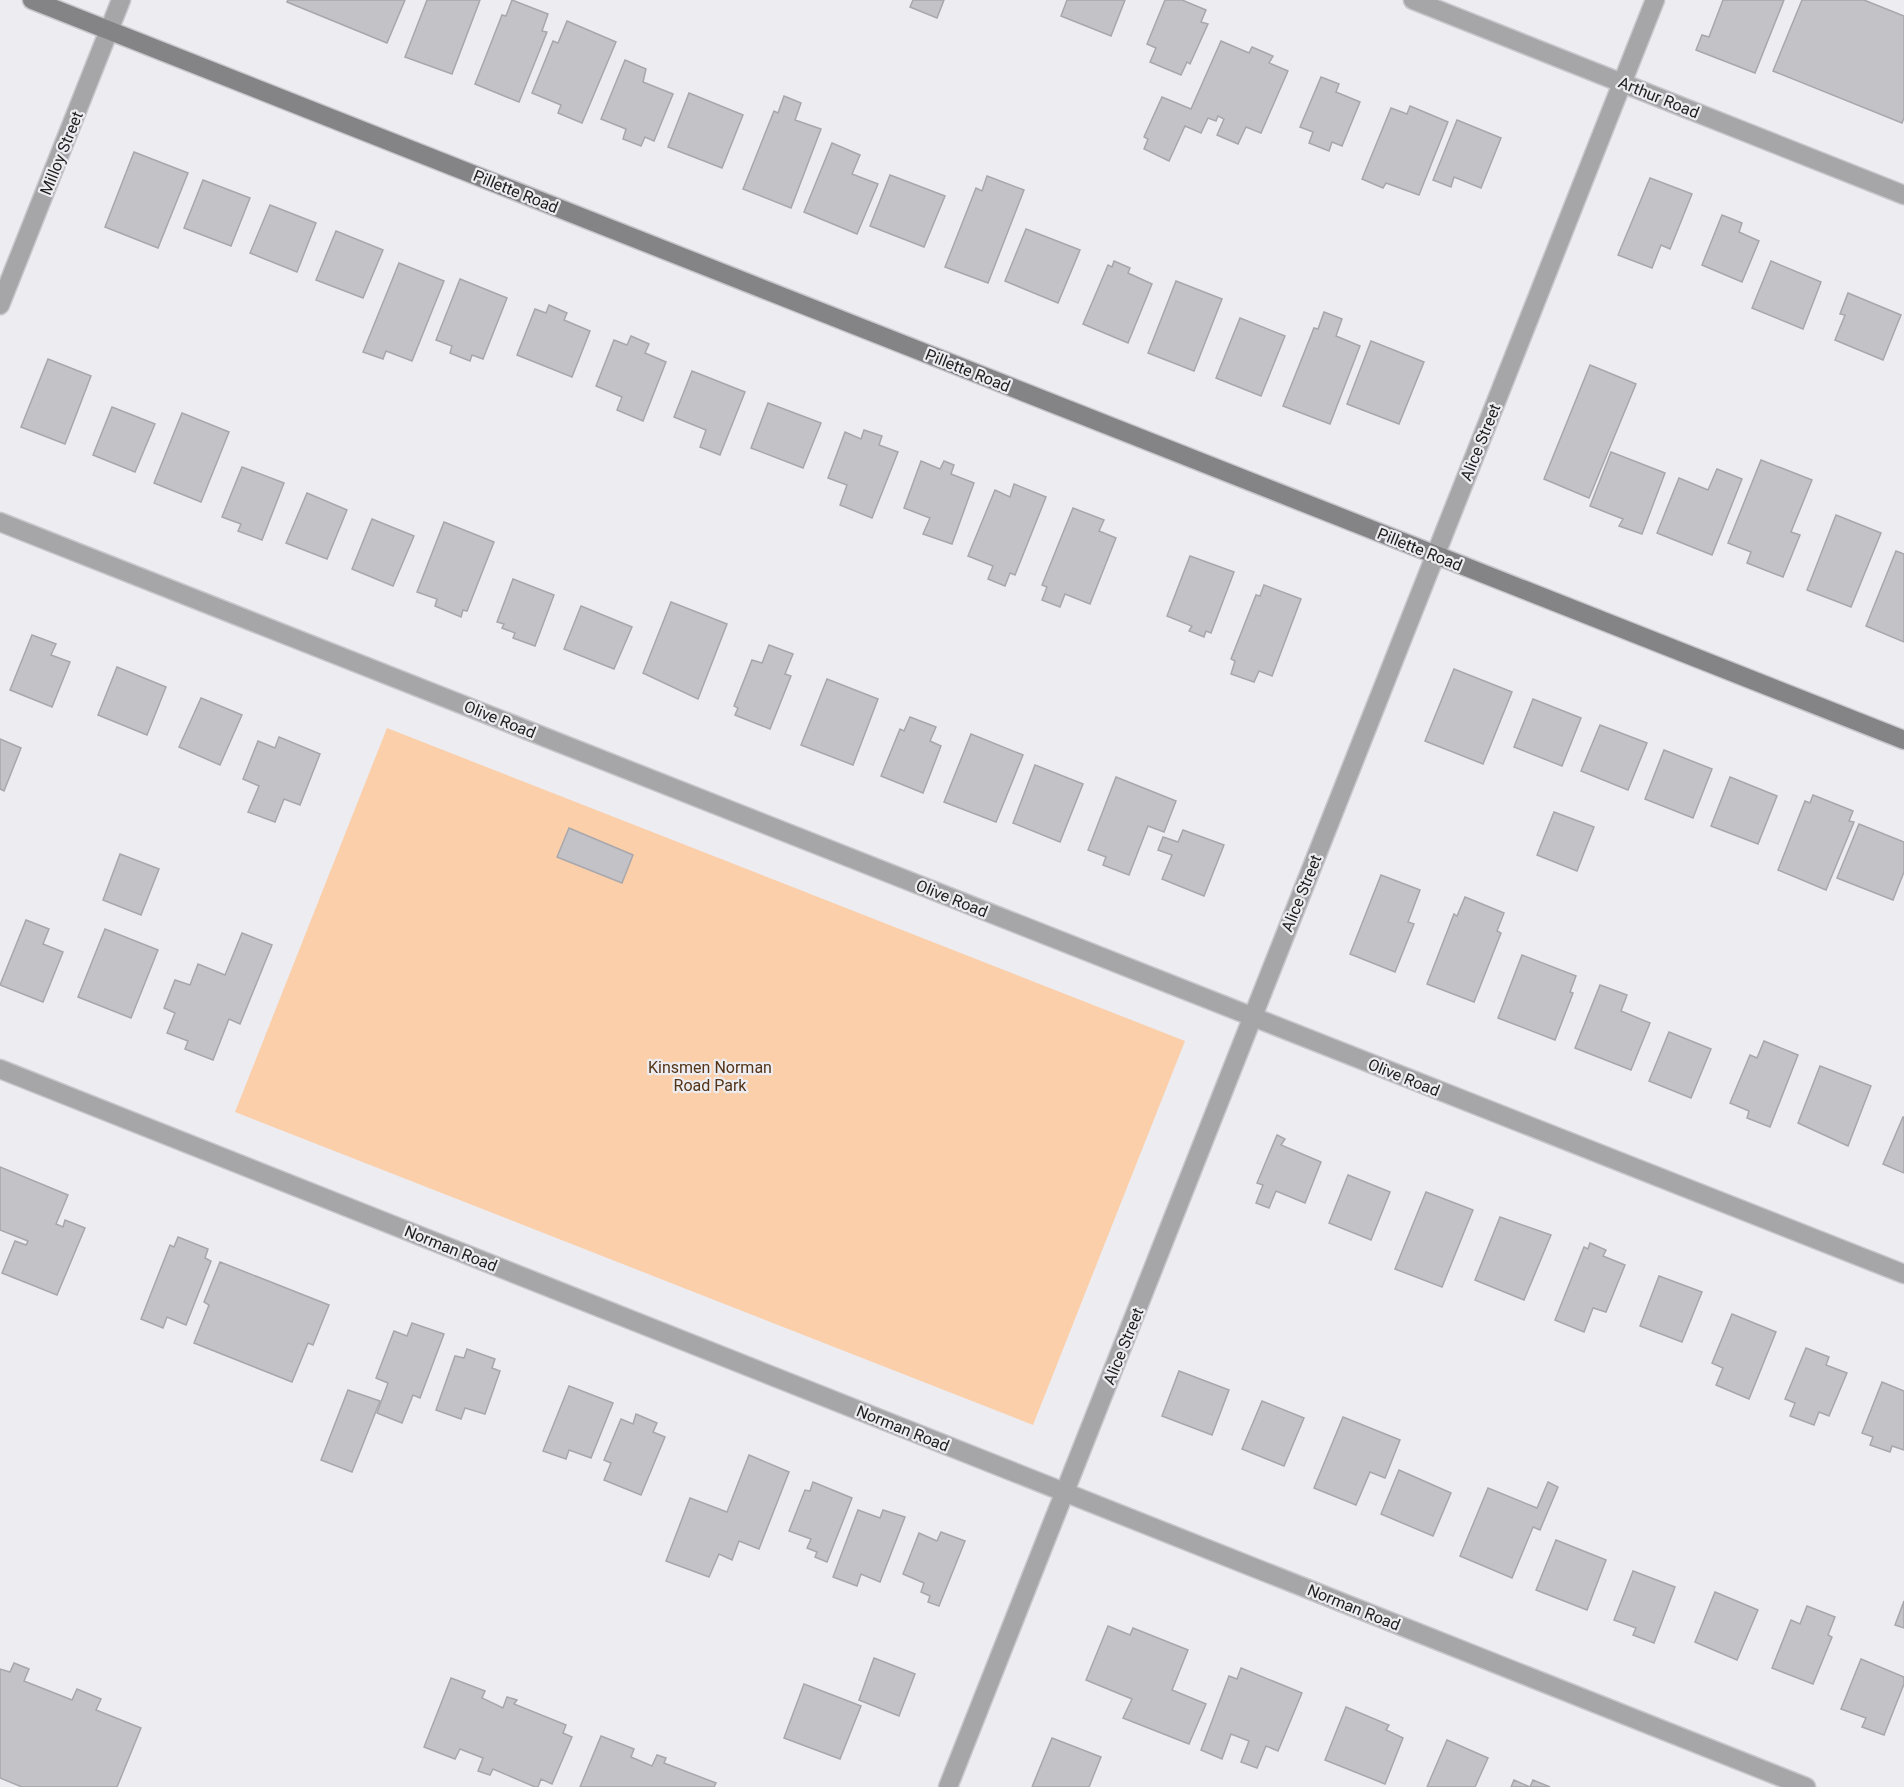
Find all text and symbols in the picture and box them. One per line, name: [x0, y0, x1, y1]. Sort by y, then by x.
street label: Arthur Road: [1616, 73, 1702, 122]
street label: Milloy Street: [36, 109, 87, 198]
street label: Pillette Road: [471, 166, 561, 217]
street label: Pillette Road: [923, 345, 1013, 396]
street label: Alice Street: [1456, 401, 1504, 483]
street label: Pillette Road: [1375, 524, 1465, 575]
street label: Olive Road: [461, 696, 538, 742]
street label: Alice Street: [1277, 852, 1325, 934]
street label: Olive Road: [913, 875, 990, 921]
street label: Olive Road: [1365, 1054, 1442, 1100]
park label: Kinsmen Norman Road Park: [648, 1058, 772, 1095]
street label: Norman Road: [402, 1221, 500, 1276]
street label: Alice Street: [1099, 1305, 1147, 1387]
street label: Norman Road: [854, 1401, 952, 1456]
street label: Norman Road: [1305, 1580, 1403, 1635]

